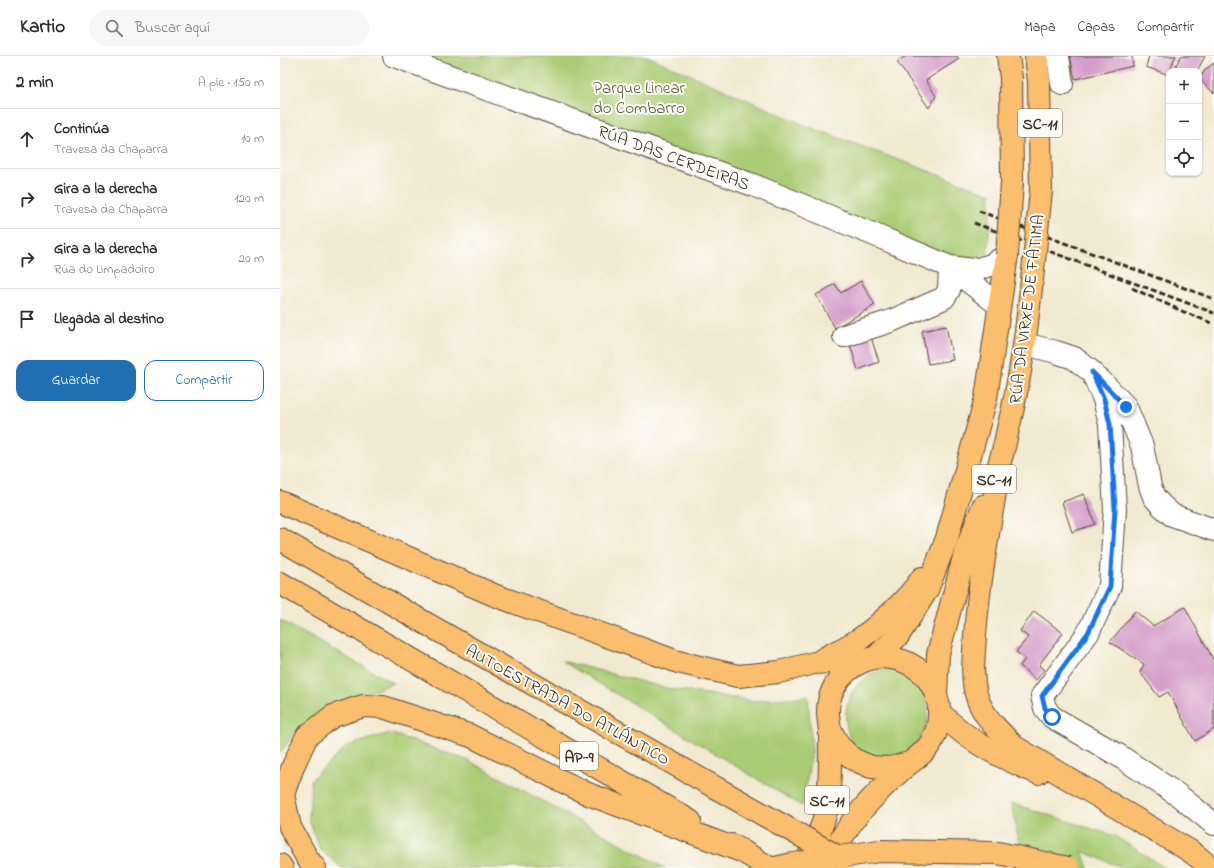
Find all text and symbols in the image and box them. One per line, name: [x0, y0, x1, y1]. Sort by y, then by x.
search box: [89, 10, 369, 46]
text: Kartio: [20, 14, 65, 41]
icon: search: [103, 17, 125, 39]
text: Buscar aquí: [135, 17, 210, 39]
text: Mapa: [1024, 17, 1056, 38]
text: Capas: [1078, 17, 1115, 38]
text: Compartir: [1137, 17, 1194, 38]
map controls: [1166, 68, 1202, 176]
button: +: [1166, 68, 1202, 104]
text: 2 min: [16, 70, 53, 95]
text: A pie · 150 m: [198, 73, 264, 92]
park label: Parque Linear do Combarro: [593, 76, 686, 121]
button: −: [1166, 104, 1202, 140]
road number: SC-11: [1018, 109, 1062, 137]
text: Continúa: [54, 118, 109, 140]
street label: RÚA DAS CERDEIRAS: [594, 119, 753, 197]
icon: ahead: [16, 128, 38, 150]
text: 10 m: [241, 129, 264, 148]
text: Travesa da Chaparra: [54, 140, 168, 159]
button: locate: [1166, 140, 1202, 176]
text: Gira a la derecha: [54, 178, 157, 200]
icon: right: [16, 188, 38, 210]
text: 120 m: [234, 189, 264, 208]
text: Travesa da Chaparra: [54, 200, 168, 219]
street label: RÚA DA VIRXE DE FÁTIMA: [1003, 213, 1052, 405]
text: Gira a la derecha: [54, 238, 157, 260]
icon: right: [16, 248, 38, 270]
text: 20 m: [239, 249, 264, 268]
text: Rúa do Limpadoiro: [54, 260, 155, 279]
icon: arrive: [16, 308, 38, 330]
text: Llegada al destino: [54, 308, 164, 330]
button: Guardar: [16, 360, 136, 401]
button: Compartir: [144, 360, 264, 401]
route end: [1117, 398, 1135, 416]
road number: SC-11: [972, 465, 1016, 493]
street label: AUTOESTRADA DO ATLÁNTICO: [461, 639, 674, 772]
route start: [1043, 708, 1061, 726]
road number: AP-9: [560, 742, 598, 770]
road number: SC-11: [805, 786, 849, 814]

